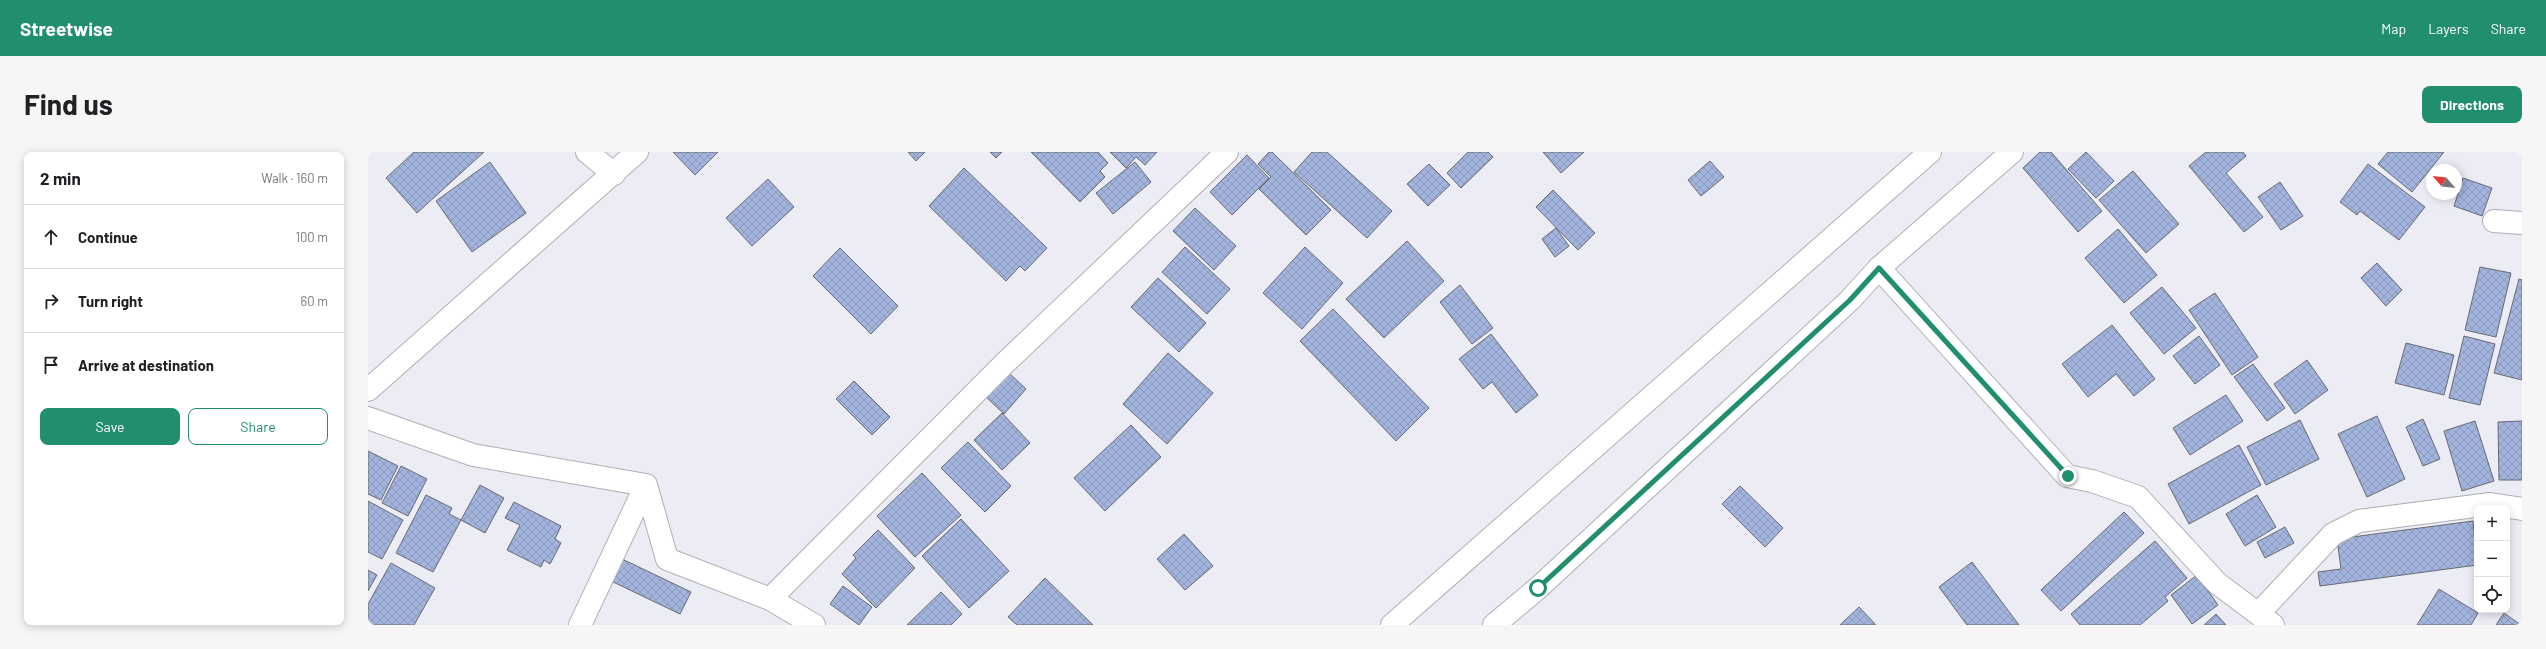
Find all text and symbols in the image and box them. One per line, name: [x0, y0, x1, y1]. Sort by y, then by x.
text: Streetwise: [20, 17, 113, 40]
text: Map: [2381, 20, 2406, 37]
text: Layers: [2428, 20, 2469, 37]
text: Share: [2491, 20, 2526, 37]
button: Directions: [2422, 86, 2522, 123]
text: Find us: [24, 87, 113, 121]
north arrow: [2426, 164, 2462, 200]
text: 2 min: [40, 168, 81, 188]
text: Walk · 160 m: [261, 170, 328, 186]
icon: ahead: [40, 226, 62, 248]
text: Continue: [78, 228, 138, 246]
text: 100 m: [295, 229, 328, 245]
icon: right: [40, 290, 62, 312]
text: Turn right: [78, 292, 143, 310]
text: 60 m: [301, 293, 328, 309]
icon: arrive: [40, 354, 62, 376]
text: Arrive at destination: [78, 356, 214, 374]
button: Save: [40, 408, 180, 445]
button: Share: [188, 408, 328, 445]
route end: [2059, 467, 2077, 485]
map controls: [2474, 505, 2510, 613]
button: +: [2474, 505, 2510, 541]
button: −: [2474, 541, 2510, 577]
button: locate: [2474, 577, 2510, 613]
route start: [1529, 579, 1547, 597]

